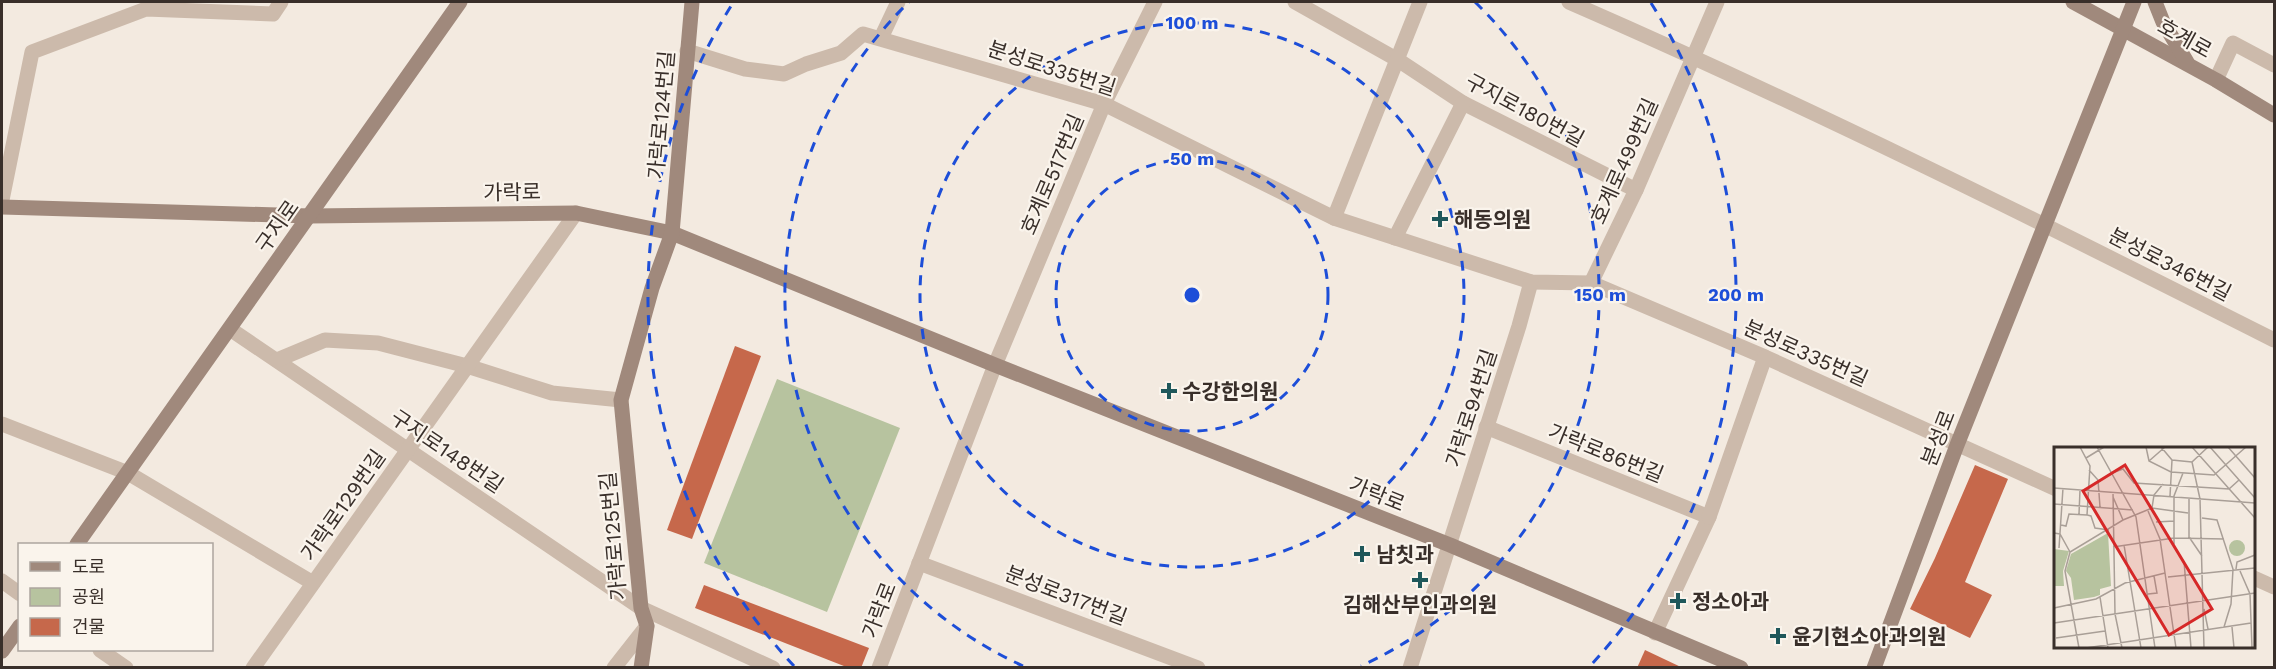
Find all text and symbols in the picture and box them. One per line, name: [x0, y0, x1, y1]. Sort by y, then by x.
text: 100 m: [1165, 12, 1219, 33]
street label: 호계로: [2154, 13, 2216, 63]
street label: 분성로335번길: [985, 36, 1119, 100]
street label: 가락로124번길: [643, 50, 679, 180]
street label: 구지로180번길: [1461, 68, 1589, 152]
street label: 호계로499번길: [1585, 94, 1663, 228]
street label: 호계로517번길: [1015, 110, 1089, 238]
text: 50 m: [1170, 148, 1214, 169]
street label: 가락로: [483, 179, 541, 205]
street label: 구지로: [250, 195, 304, 257]
place label: 해동의원: [1454, 207, 1531, 232]
marker: 해동의원: [1431, 210, 1449, 228]
street label: 분성로346번길: [2104, 222, 2236, 306]
text: 150 m: [1574, 284, 1626, 305]
text: 200 m: [1708, 284, 1764, 305]
centre of rings: [1182, 285, 1202, 305]
street label: 분성로335번길: [1740, 314, 1872, 392]
street label: 가락로94번길: [1440, 346, 1502, 470]
place label: 수강한의원: [1182, 379, 1279, 404]
marker: 수강한의원: [1160, 382, 1178, 400]
street label: 구지로148번길: [386, 404, 508, 498]
street label: 분성로: [1916, 406, 1960, 470]
street label: 가락로86번길: [1545, 419, 1667, 487]
street label: 가락로129번길: [295, 445, 391, 565]
inset map: [2054, 447, 2255, 648]
street label: 가락로125번길: [595, 471, 631, 601]
street label: 가락로: [1345, 472, 1409, 516]
place label: 남칫과: [1376, 542, 1434, 567]
legend: [18, 543, 213, 651]
marker: 남칫과: [1353, 545, 1371, 563]
text: 도로: [72, 556, 105, 577]
street label: 분성로317번길: [1001, 560, 1131, 630]
marker: 김해산부인과의원: [1411, 571, 1429, 589]
street label: 가락로: [857, 578, 901, 642]
text: 공원: [72, 586, 105, 607]
place label: 정소아과: [1692, 589, 1769, 614]
place label: 김해산부인과의원: [1343, 592, 1497, 617]
marker: 정소아과: [1669, 592, 1687, 610]
text: 건물: [72, 616, 105, 637]
place label: 윤기현소아과의원: [1792, 624, 1947, 649]
marker: 윤기현소아과의원: [1769, 627, 1787, 645]

